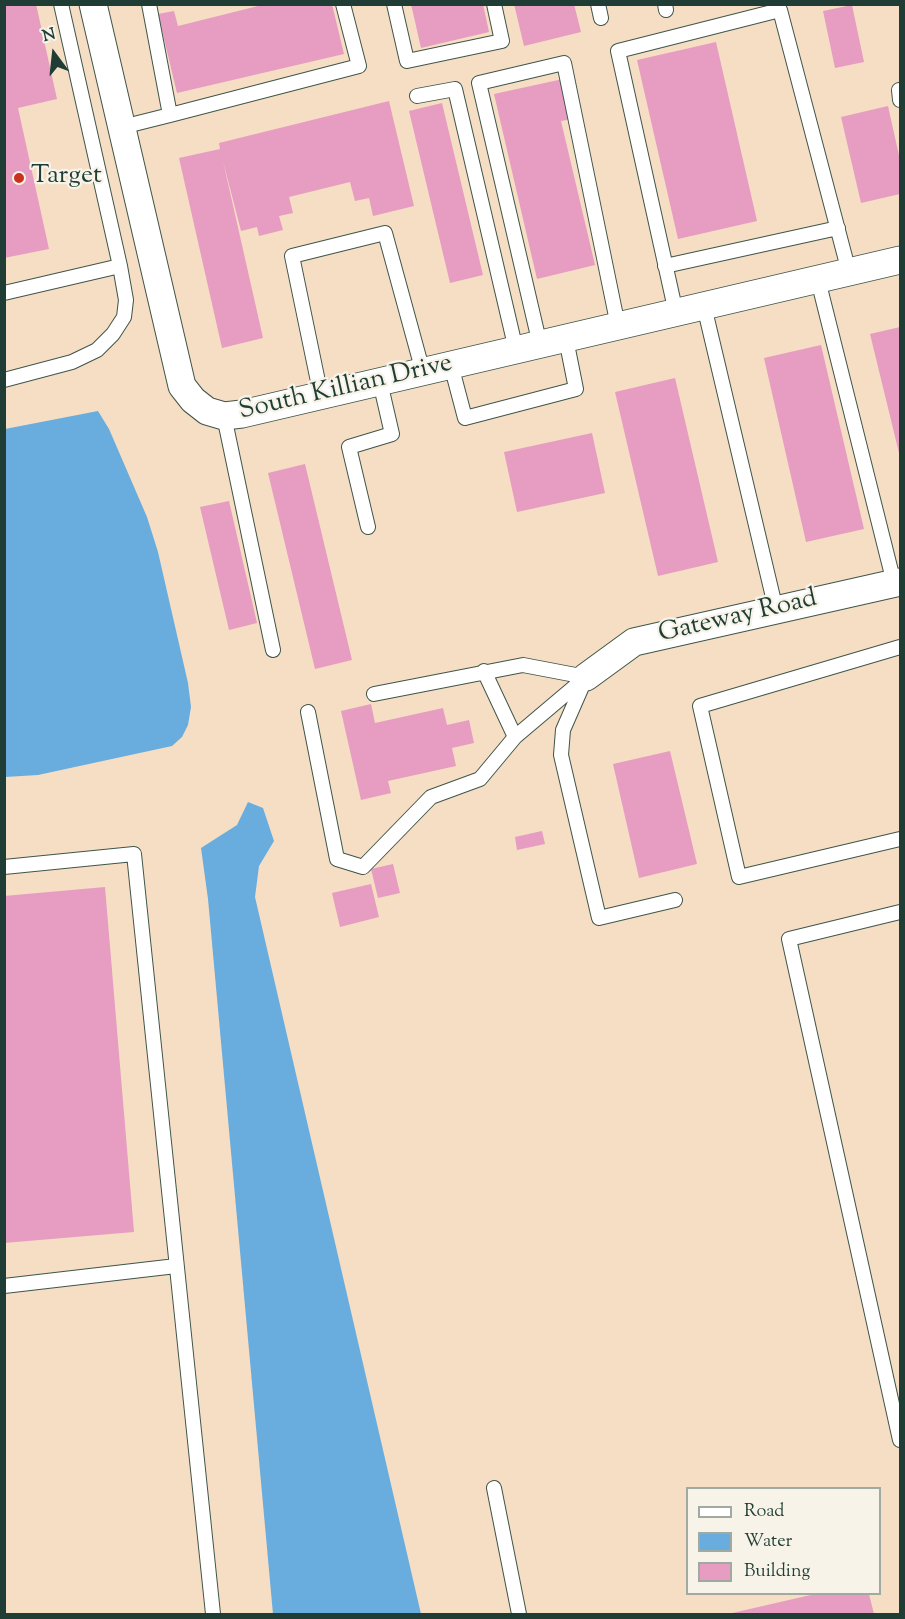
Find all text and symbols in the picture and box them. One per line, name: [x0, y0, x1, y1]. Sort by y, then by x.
text: N: [40, 23, 58, 49]
north arrow: [24, 24, 84, 84]
place label: Target: [31, 162, 102, 194]
marker: Target: [12, 171, 26, 185]
street label: South Killian Drive: [236, 349, 456, 429]
street label: Gateway Road: [656, 585, 820, 651]
legend: [686, 1487, 881, 1595]
text: Road: [744, 1499, 784, 1525]
text: Water: [744, 1529, 792, 1555]
text: Building: [744, 1559, 810, 1585]

